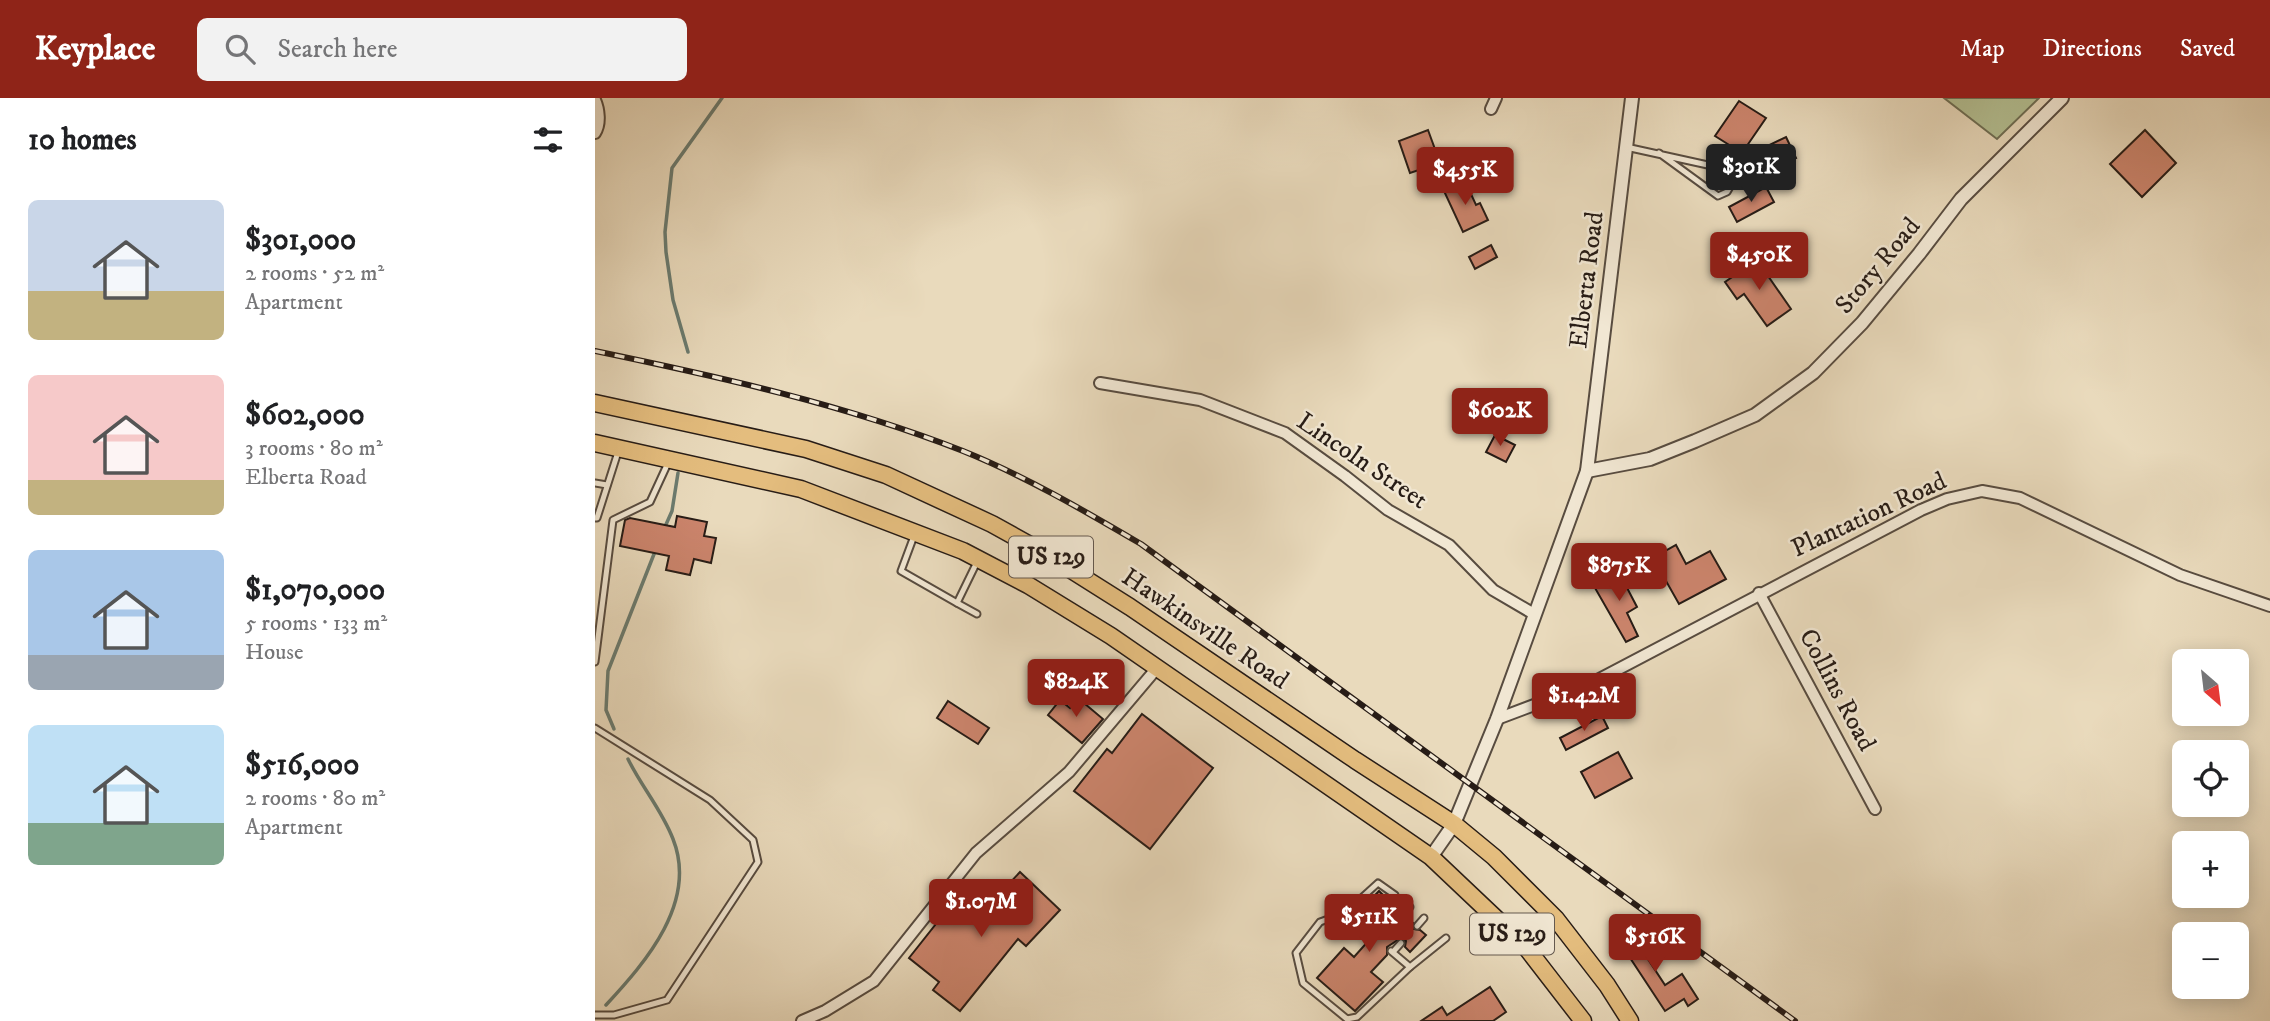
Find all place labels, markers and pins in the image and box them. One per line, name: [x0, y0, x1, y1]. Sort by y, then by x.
pin: $301K: [1702, 144, 1800, 204]
pin: $455K: [1416, 148, 1514, 207]
pin: $450K: [1710, 232, 1808, 292]
pin: $602K: [1451, 388, 1549, 448]
pin: $875K: [1570, 544, 1668, 603]
pin: $824K: [1027, 660, 1125, 719]
pin: $1.42M: [1527, 674, 1641, 733]
pin: $1.07M: [924, 880, 1038, 939]
pin: $511K: [1320, 894, 1418, 954]
pin: $516K: [1606, 914, 1704, 974]

